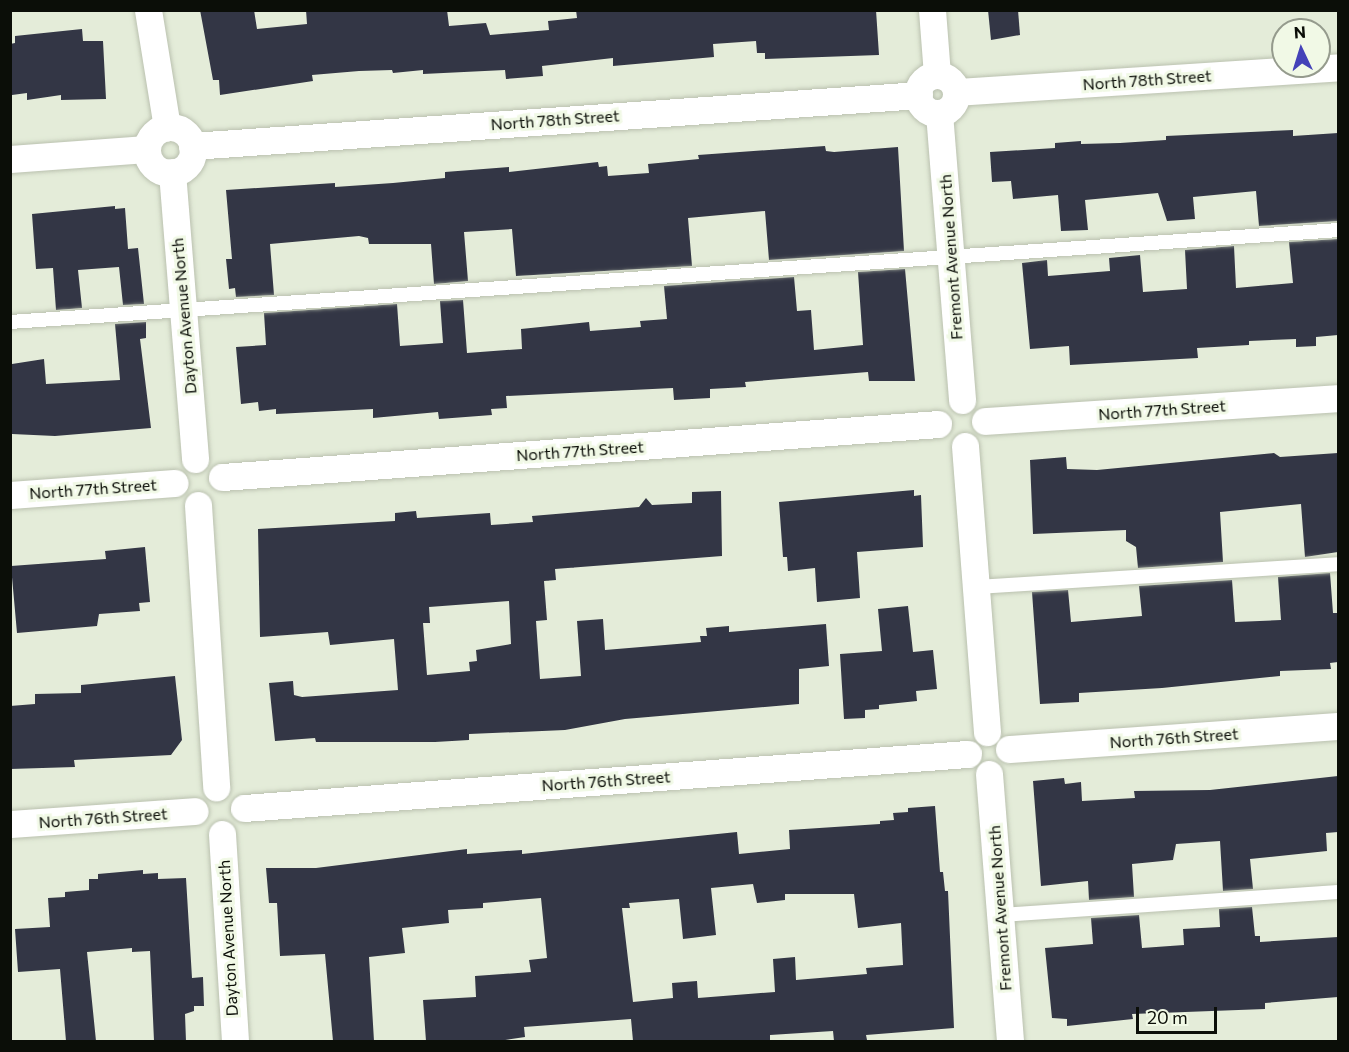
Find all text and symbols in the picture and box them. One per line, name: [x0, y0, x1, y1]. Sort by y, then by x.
north arrow: [1271, 18, 1331, 78]
text: N: [1293, 22, 1306, 41]
street label: North 78th Street: [1082, 66, 1212, 94]
street label: North 78th Street: [490, 106, 620, 134]
street label: Fremont Avenue North: [936, 174, 966, 340]
street label: Dayton Avenue North: [168, 237, 200, 395]
street label: North 77th Street: [1098, 396, 1226, 424]
street label: North 77th Street: [516, 437, 644, 465]
street label: North 77th Street: [29, 475, 157, 503]
street label: North 76th Street: [1109, 724, 1239, 752]
street label: North 76th Street: [541, 767, 671, 795]
street label: North 76th Street: [38, 804, 168, 832]
street label: Fremont Avenue North: [985, 825, 1015, 991]
street label: Dayton Avenue North: [214, 859, 242, 1017]
scale bar: [1139, 995, 1220, 1033]
text: 20 m: [1147, 1006, 1188, 1028]

